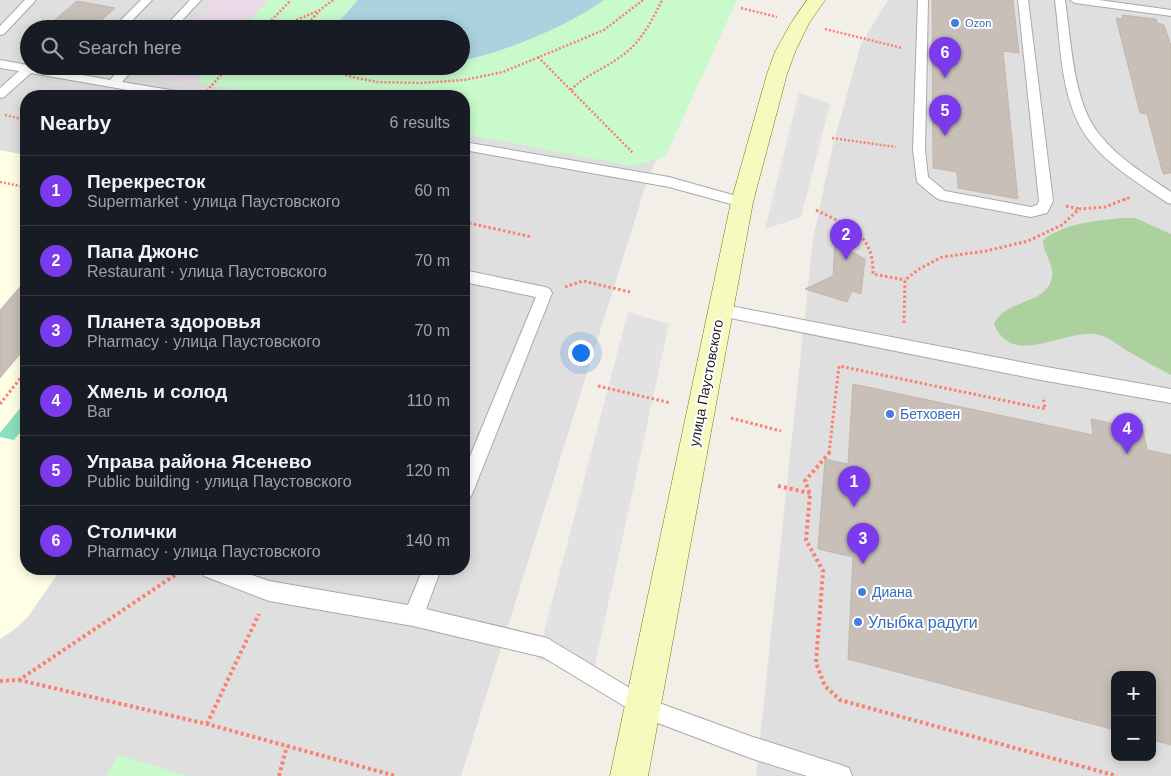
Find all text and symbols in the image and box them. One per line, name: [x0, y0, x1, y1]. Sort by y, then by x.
marker: Ozon: [949, 17, 961, 29]
place label: Ozon: [965, 17, 991, 29]
search box: [20, 20, 470, 75]
icon: search: [38, 34, 66, 62]
text: Search here: [78, 37, 182, 58]
pin: 6: [929, 37, 961, 78]
pin: 5: [929, 95, 961, 136]
text: Nearby: [40, 111, 111, 134]
text: 6 results: [390, 114, 450, 131]
text: Перекресток: [87, 171, 206, 192]
text: 1: [52, 182, 60, 199]
text: 60 m: [414, 182, 450, 199]
text: Supermarket · улица Паустовского: [87, 193, 340, 210]
pin: 2: [830, 219, 862, 260]
text: Папа Джонс: [87, 241, 199, 262]
text: 2: [52, 252, 60, 269]
text: 70 m: [414, 252, 450, 269]
text: Restaurant · улица Паустовского: [87, 263, 327, 280]
text: Планета здоровья: [87, 311, 261, 332]
street label: улица Паустовского: [686, 318, 726, 448]
text: 3: [52, 322, 60, 339]
text: 70 m: [414, 322, 450, 339]
text: Pharmacy · улица Паустовского: [87, 333, 321, 350]
your location: [568, 340, 594, 366]
text: Хмель и солод: [87, 381, 227, 402]
text: 4: [52, 392, 60, 409]
text: 110 m: [407, 392, 450, 409]
text: Bar: [87, 403, 112, 420]
place label: Бетховен: [900, 406, 960, 422]
marker: Бетховен: [884, 408, 896, 420]
pin: 4: [1111, 413, 1143, 454]
text: Управа района Ясенево: [87, 451, 312, 472]
text: 5: [52, 462, 60, 479]
text: 120 m: [406, 462, 450, 479]
pin: 1: [838, 466, 870, 507]
text: Public building · улица Паустовского: [87, 473, 352, 490]
text: Столички: [87, 521, 177, 542]
pin: 3: [847, 523, 879, 564]
text: 6: [52, 532, 60, 549]
text: 140 m: [406, 532, 450, 549]
text: Pharmacy · улица Паустовского: [87, 543, 321, 560]
place label: Диана: [872, 584, 913, 600]
marker: Диана: [856, 586, 868, 598]
place label: Улыбка радуги: [868, 614, 978, 631]
marker: Улыбка радуги: [852, 616, 864, 628]
map controls: [1111, 671, 1156, 761]
button: +: [1111, 671, 1156, 716]
button: −: [1111, 716, 1156, 761]

